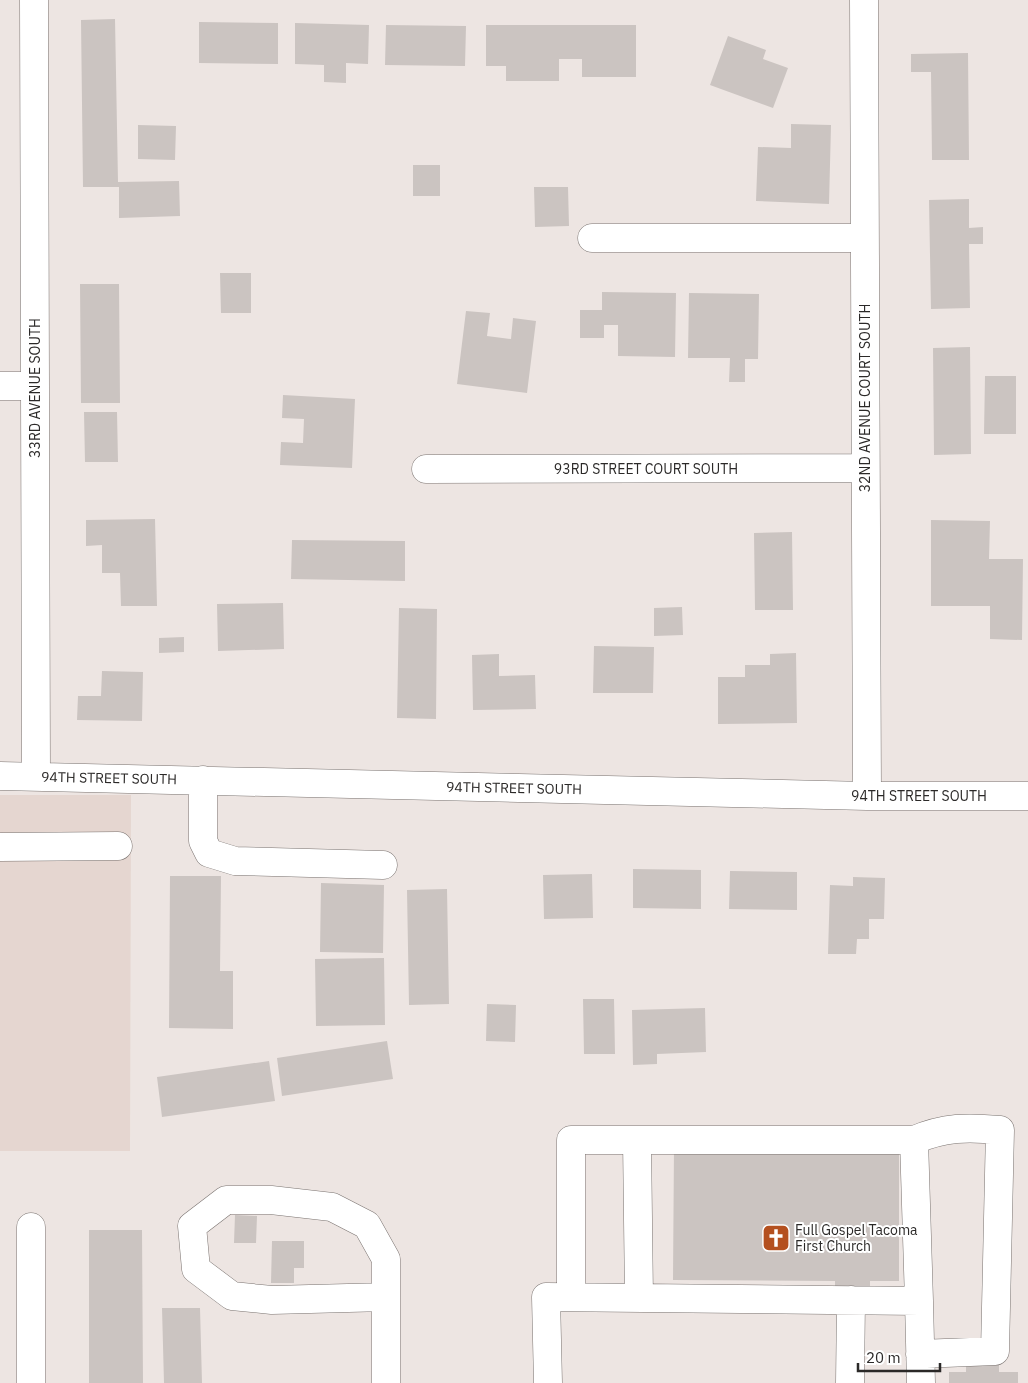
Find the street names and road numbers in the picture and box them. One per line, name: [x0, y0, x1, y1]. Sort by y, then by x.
street label: 32ND AVENUE COURT SOUTH: [856, 304, 874, 492]
street label: 33RD AVENUE SOUTH: [26, 318, 44, 458]
street label: 93RD STREET COURT SOUTH: [554, 460, 738, 478]
street label: 94TH STREET SOUTH: [41, 768, 177, 788]
street label: 94TH STREET SOUTH: [446, 778, 582, 798]
street label: 94TH STREET SOUTH: [851, 787, 987, 805]

